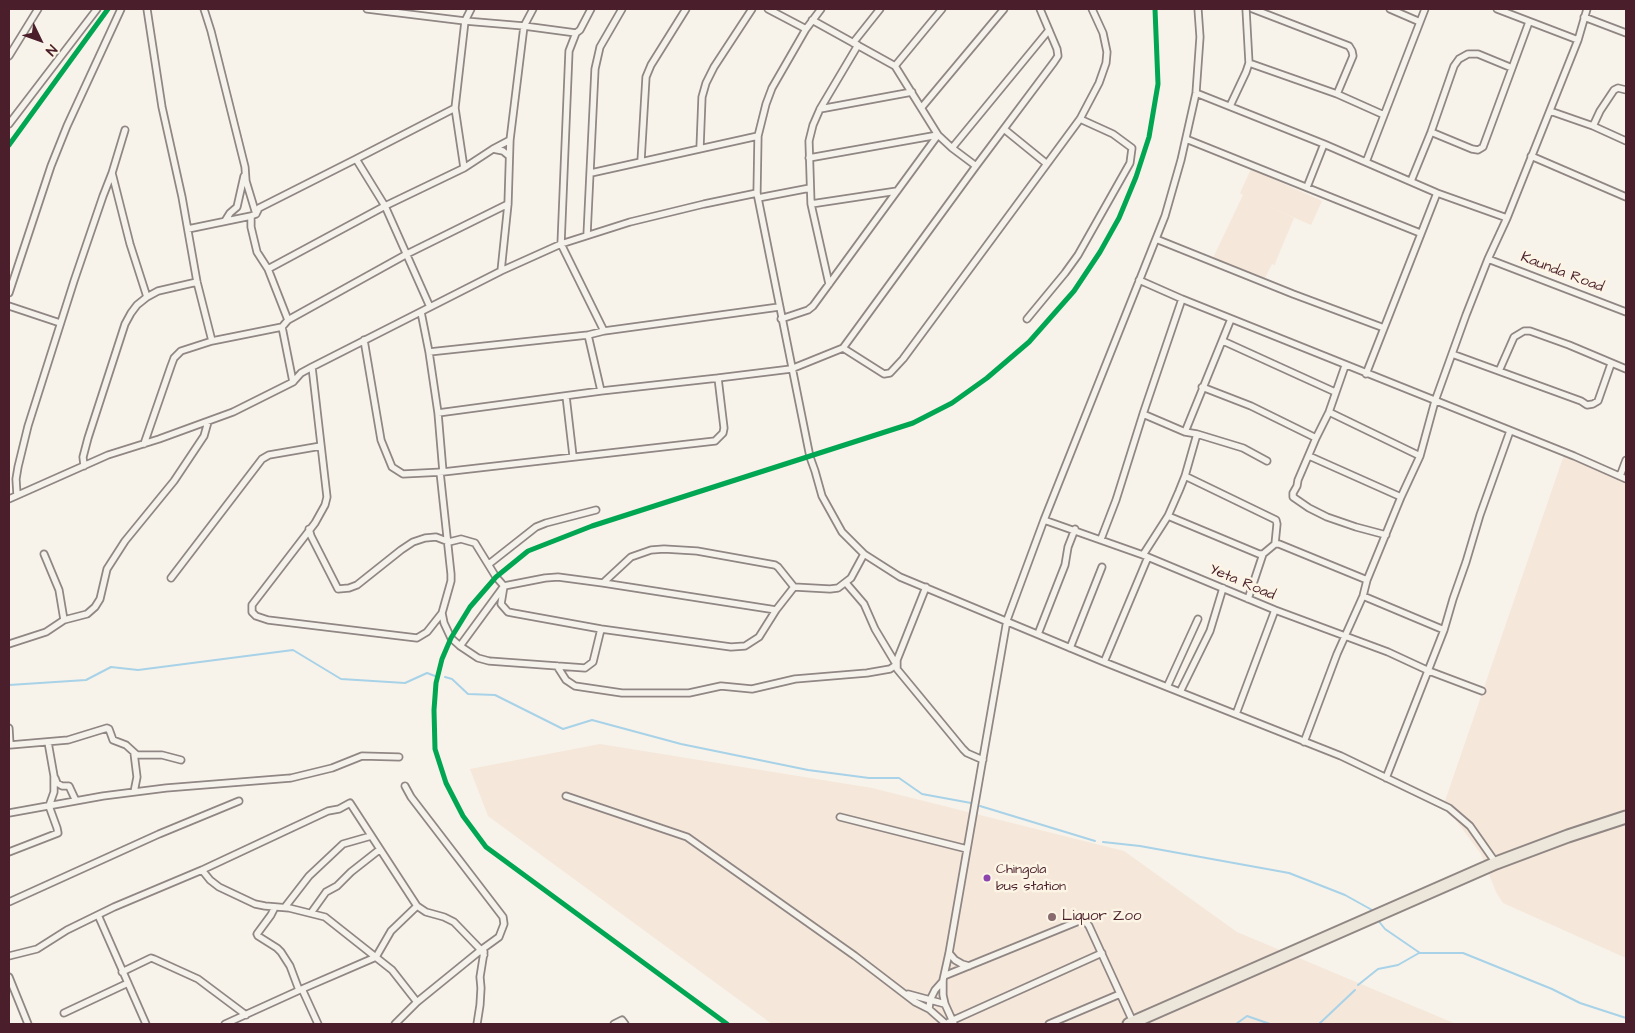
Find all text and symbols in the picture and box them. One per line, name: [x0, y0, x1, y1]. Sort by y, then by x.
north arrow: [15, 15, 65, 65]
text: N: [41, 40, 62, 60]
street label: Kaunda Road: [1518, 249, 1606, 297]
street label: Yeta Road: [1206, 561, 1278, 605]
place label: Chingola bus station: [996, 862, 1066, 894]
marker: Chingola bus station: [982, 873, 992, 883]
place label: Liquor Zoo: [1062, 908, 1141, 926]
marker: Liquor Zoo: [1046, 911, 1058, 923]

